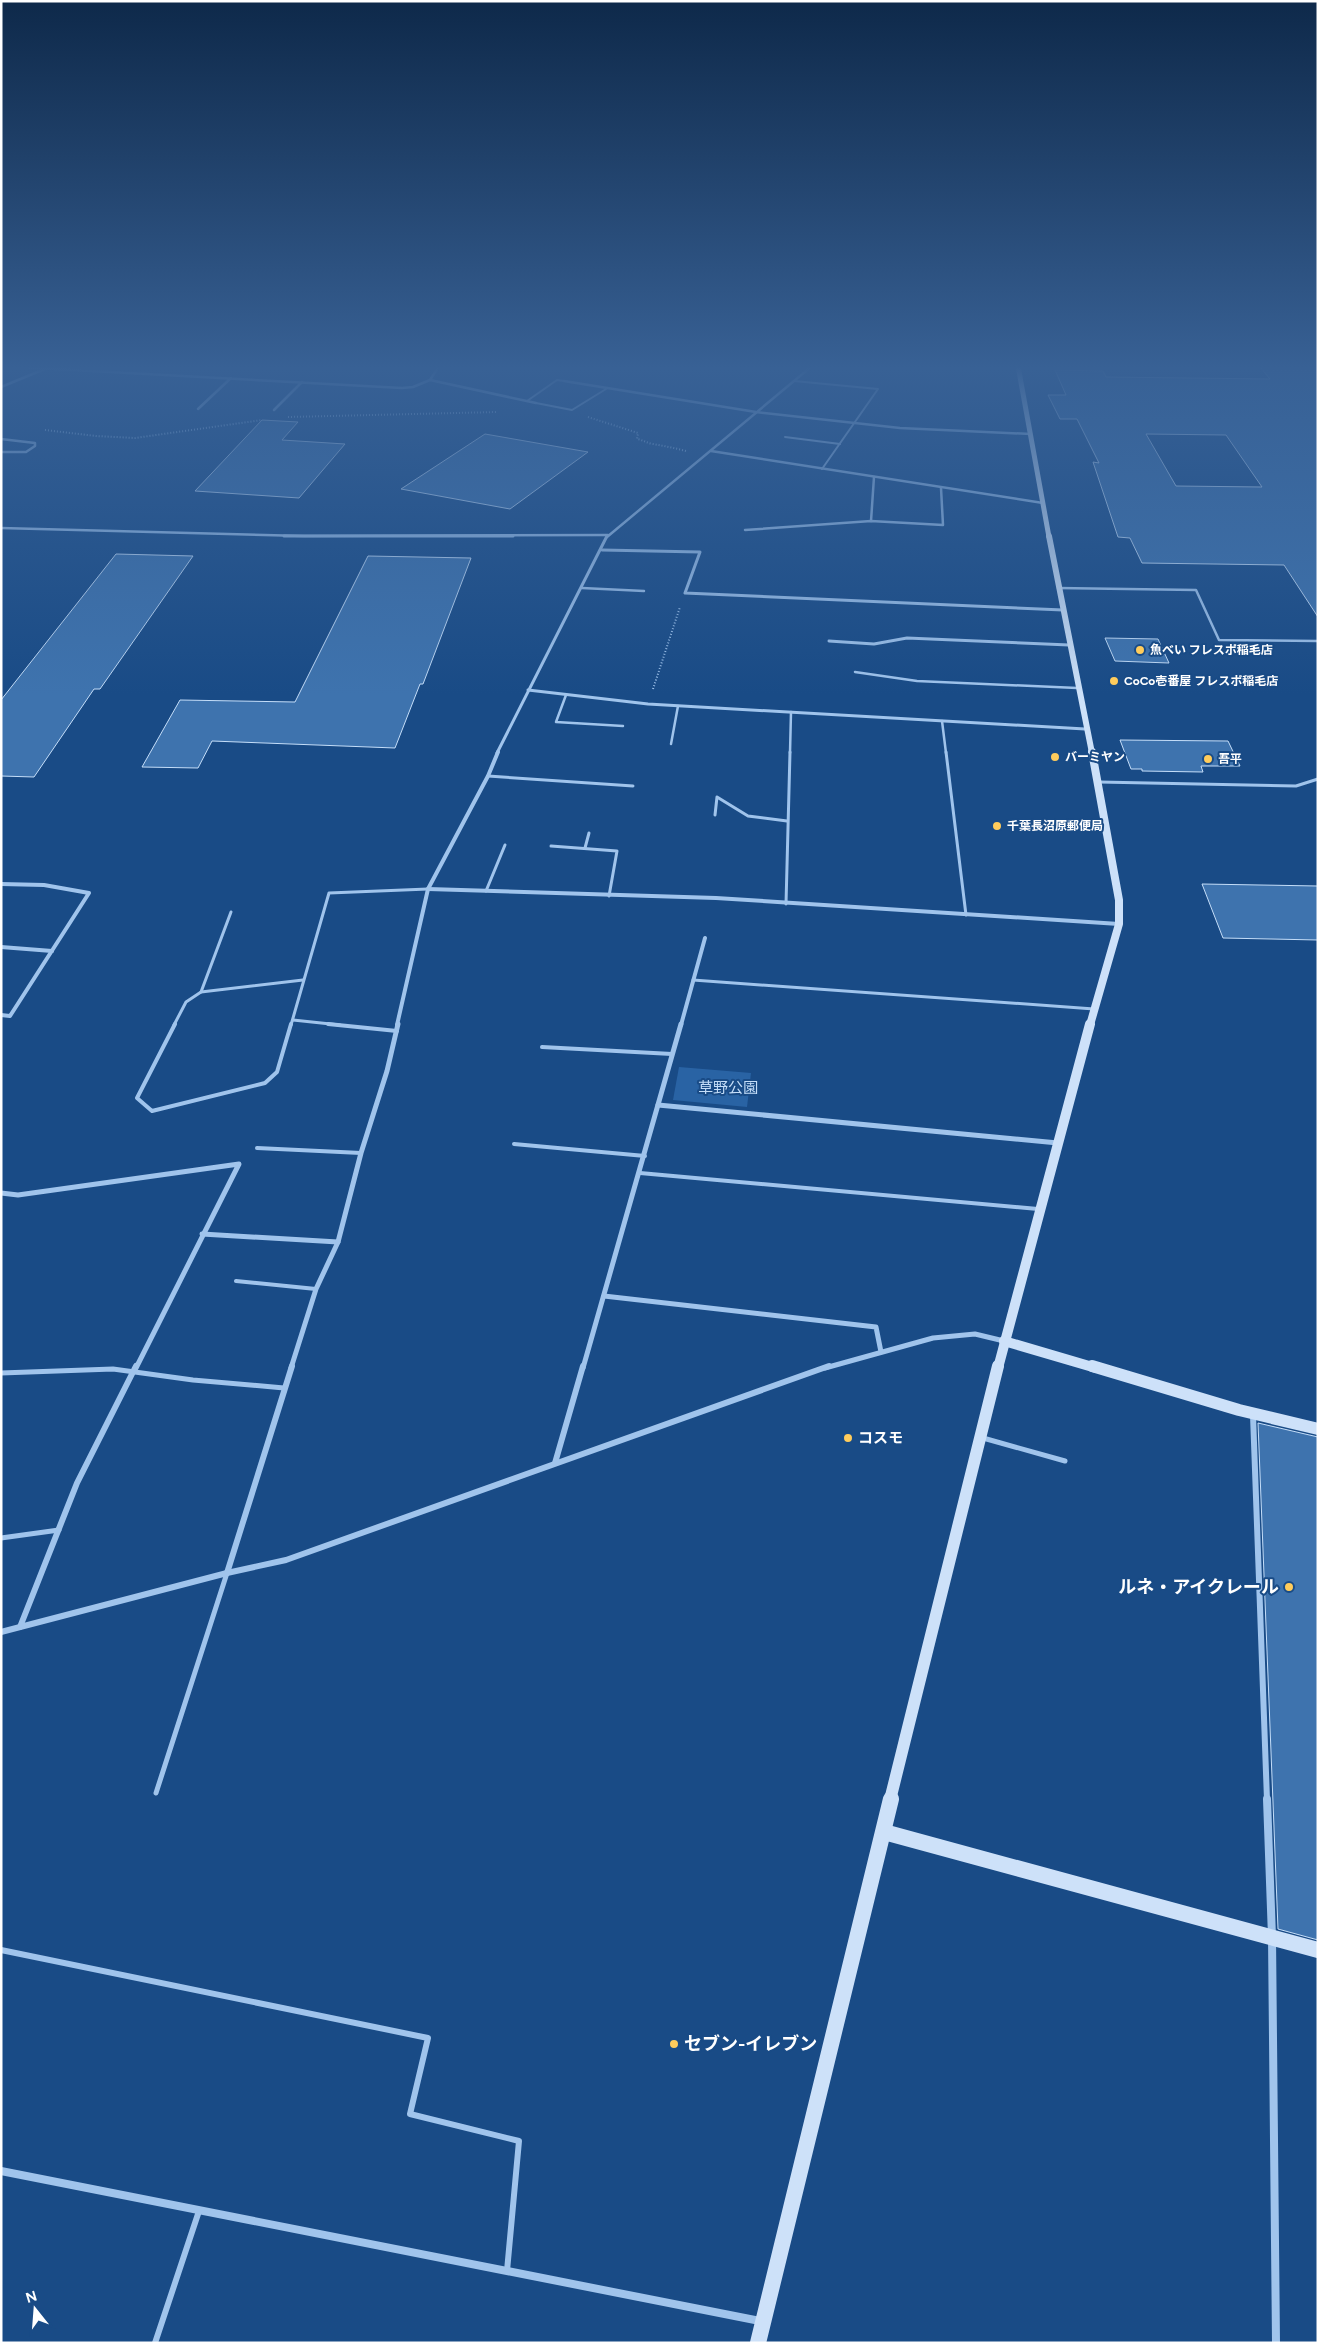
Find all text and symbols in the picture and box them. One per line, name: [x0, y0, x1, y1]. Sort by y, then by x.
place label: 魚べい フレスポ稲毛店: [1150, 643, 1273, 657]
marker: 魚べい フレスポ稲毛店: [1134, 644, 1146, 656]
place label: CoCo壱番屋 フレスポ稲毛店: [1124, 674, 1278, 688]
marker: CoCo壱番屋 フレスポ稲毛店: [1108, 675, 1120, 687]
place label: バーミヤン: [1065, 750, 1125, 764]
marker: バーミヤン: [1049, 751, 1061, 763]
place label: 吾平: [1218, 752, 1242, 766]
marker: 吾平: [1202, 753, 1214, 765]
place label: 千葉長沼原郵便局: [1007, 819, 1103, 833]
marker: 千葉長沼原郵便局: [991, 820, 1003, 832]
park label: 草野公園: [698, 1079, 758, 1097]
place label: コスモ: [858, 1429, 903, 1447]
marker: コスモ: [842, 1432, 854, 1444]
place label: ルネ・アイクレール: [1118, 1576, 1279, 1598]
marker: ルネ・アイクレール: [1283, 1581, 1295, 1593]
place label: セブン-イレブン: [684, 2033, 817, 2055]
marker: セブン-イレブン: [668, 2038, 680, 2050]
north arrow: [10, 2284, 60, 2334]
text: N: [24, 2287, 39, 2307]

